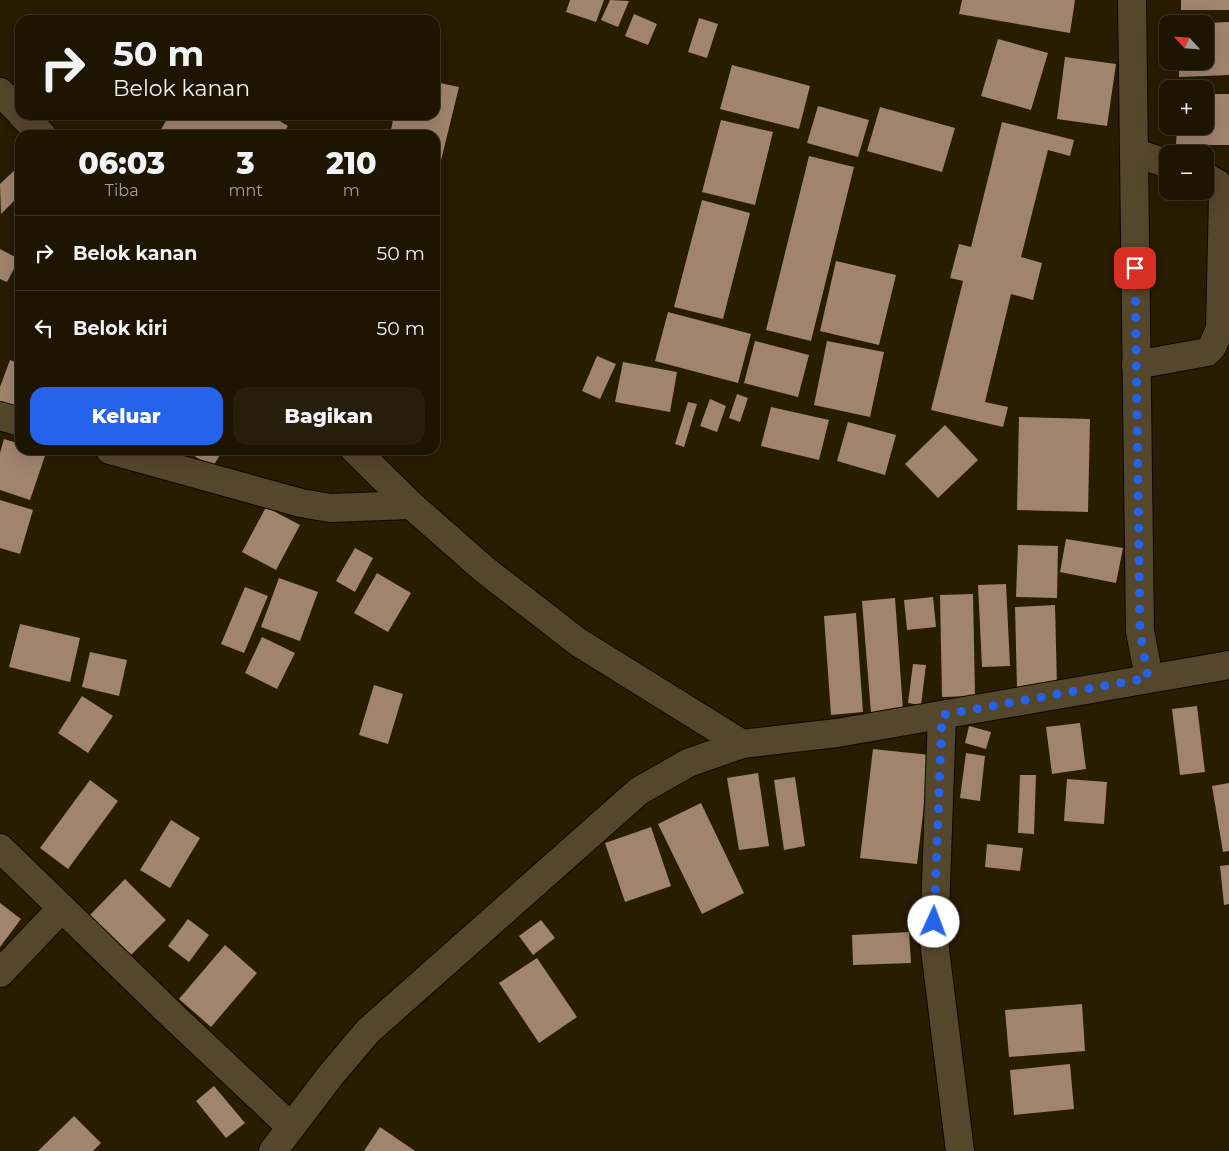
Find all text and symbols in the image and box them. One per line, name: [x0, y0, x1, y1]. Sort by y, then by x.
north arrow: [1159, 15, 1214, 70]
map controls: [1159, 15, 1214, 200]
text: 50 m: [113, 32, 204, 75]
icon: right: [30, 35, 95, 100]
text: Belok kanan: [113, 75, 250, 102]
button: +: [1159, 80, 1214, 135]
text: 06:03: [78, 145, 165, 182]
text: 3: [237, 145, 255, 182]
text: 210: [326, 145, 377, 182]
button: −: [1159, 145, 1214, 200]
text: Tiba: [105, 181, 139, 200]
text: mnt: [228, 181, 263, 200]
text: m: [343, 181, 360, 200]
icon: right: [30, 239, 58, 267]
text: Belok kanan: [73, 242, 197, 265]
text: 50 m: [377, 242, 425, 265]
pin: [1114, 247, 1156, 289]
icon: arrive: [1121, 254, 1149, 282]
icon: left: [30, 314, 58, 342]
text: Belok kiri: [73, 317, 168, 340]
text: 50 m: [377, 317, 425, 340]
button: Keluar: [30, 387, 223, 445]
button: Bagikan: [233, 387, 425, 445]
position arrow: [907, 895, 959, 947]

